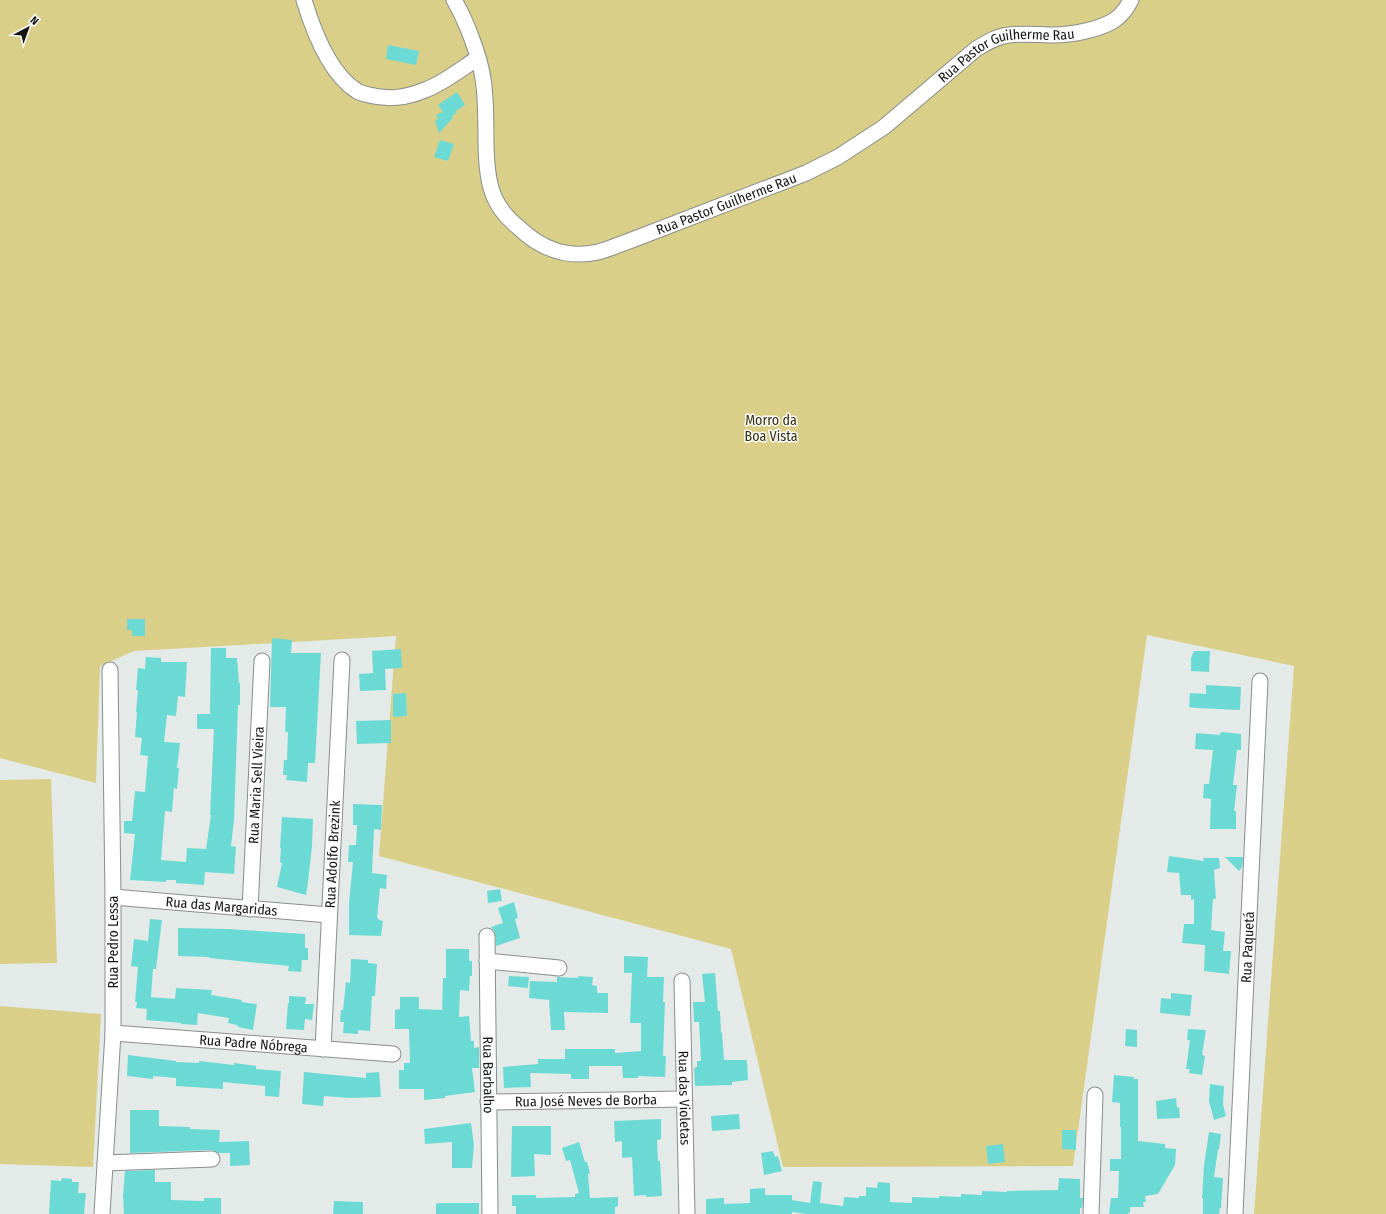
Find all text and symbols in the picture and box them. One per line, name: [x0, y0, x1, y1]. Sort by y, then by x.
north arrow: [8, 8, 48, 48]
text: N: [27, 14, 41, 28]
street label: Rua Pastor Guilherme Rau: [934, 25, 1076, 86]
street label: Rua Pastor Guilherme Rau: [654, 169, 799, 238]
park label: Morro da Boa Vista: [744, 412, 798, 445]
street label: Rua Maria Sell Vieira: [245, 726, 267, 844]
street label: Rua Adolfo Brezink: [321, 799, 344, 909]
street label: Rua das Margaridas: [165, 893, 278, 919]
street label: Rua Pedro Lessa: [105, 895, 122, 988]
street label: Rua Paquetá: [1237, 911, 1258, 984]
street label: Rua Padre Nóbrega: [199, 1031, 309, 1056]
street label: Rua Barbalho: [480, 1036, 497, 1114]
street label: Rua das Violetas: [675, 1051, 694, 1145]
street label: Rua José Neves de Borba: [515, 1091, 657, 1110]

